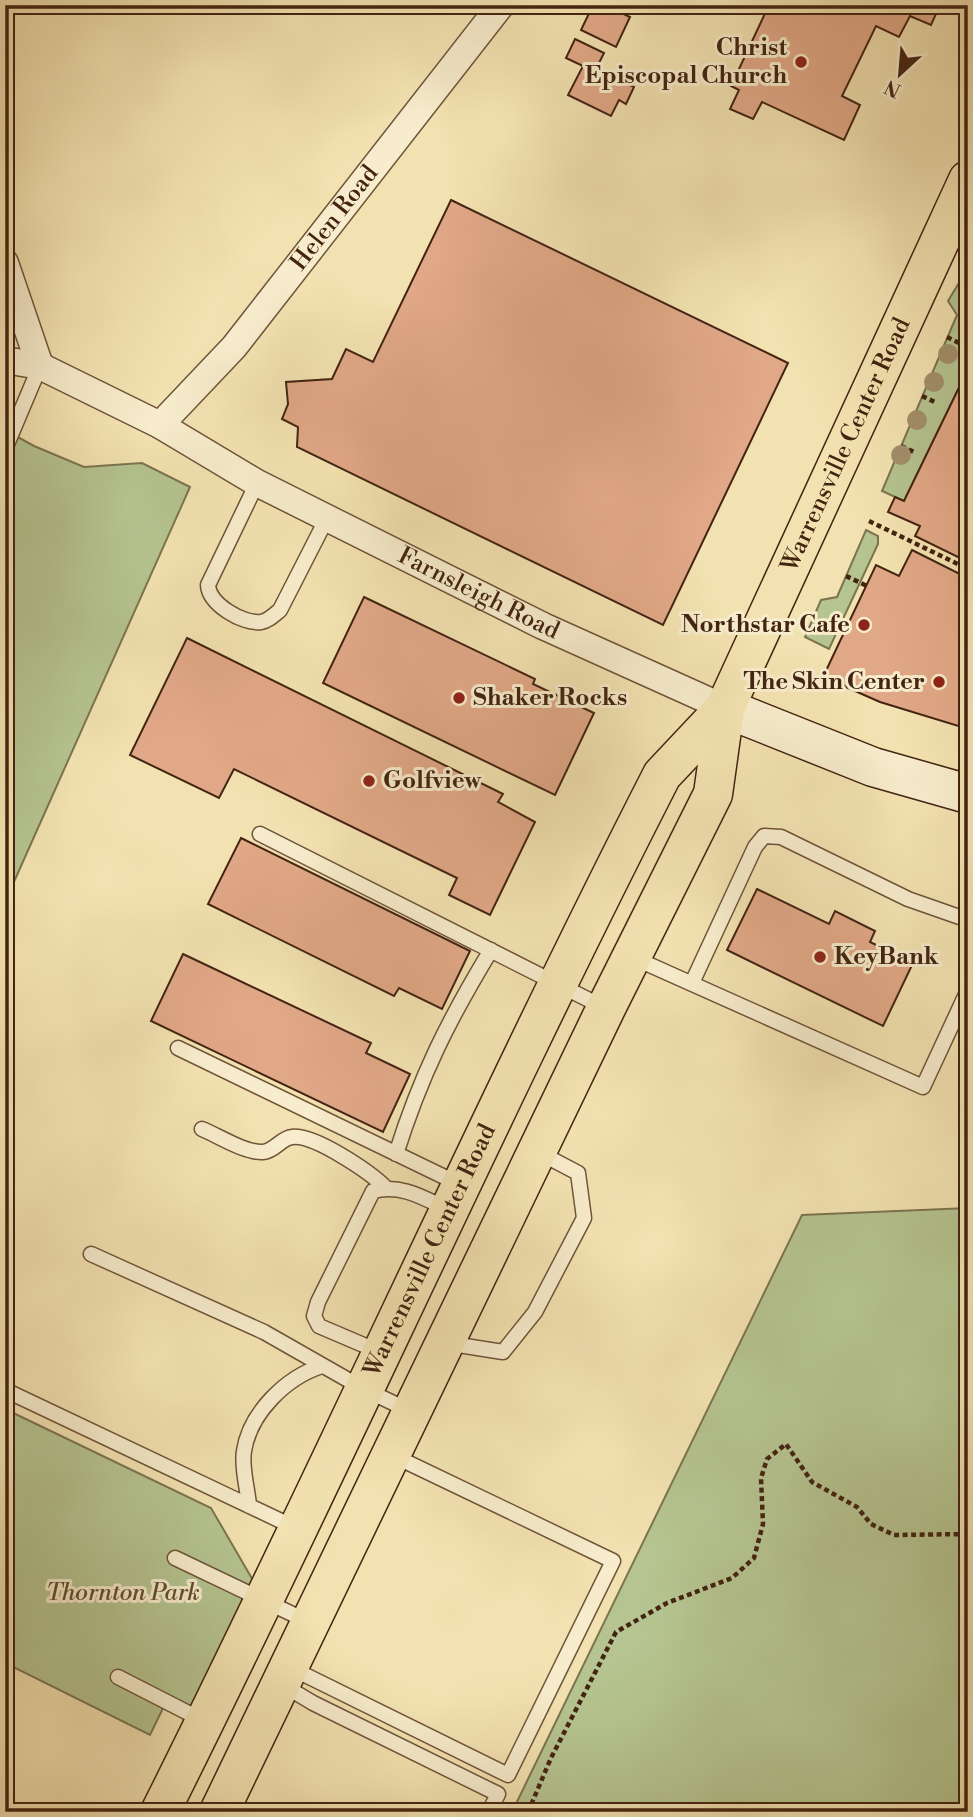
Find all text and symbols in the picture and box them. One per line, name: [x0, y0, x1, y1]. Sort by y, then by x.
place label: Christ Episcopal Church: [585, 33, 788, 91]
north arrow: [864, 38, 934, 108]
marker: Christ Episcopal Church: [793, 54, 809, 70]
text: N: [881, 74, 905, 102]
street label: Helen Road: [284, 159, 385, 277]
street label: Warrensville Center Road: [774, 313, 918, 578]
street label: Farnsleigh Road: [393, 541, 564, 647]
place label: Northstar Cafe: [681, 610, 850, 640]
marker: Northstar Cafe: [856, 617, 872, 633]
place label: The Skin Center: [743, 667, 925, 697]
marker: The Skin Center: [931, 674, 947, 690]
place label: Shaker Rocks: [473, 683, 627, 713]
marker: Shaker Rocks: [451, 690, 467, 706]
place label: Golfview: [383, 766, 483, 796]
marker: Golfview: [361, 773, 377, 789]
place label: KeyBank: [834, 942, 940, 972]
marker: KeyBank: [812, 949, 828, 965]
street label: Warrensville Center Road: [357, 1119, 503, 1383]
park label: Thornton Park: [46, 1578, 200, 1608]

